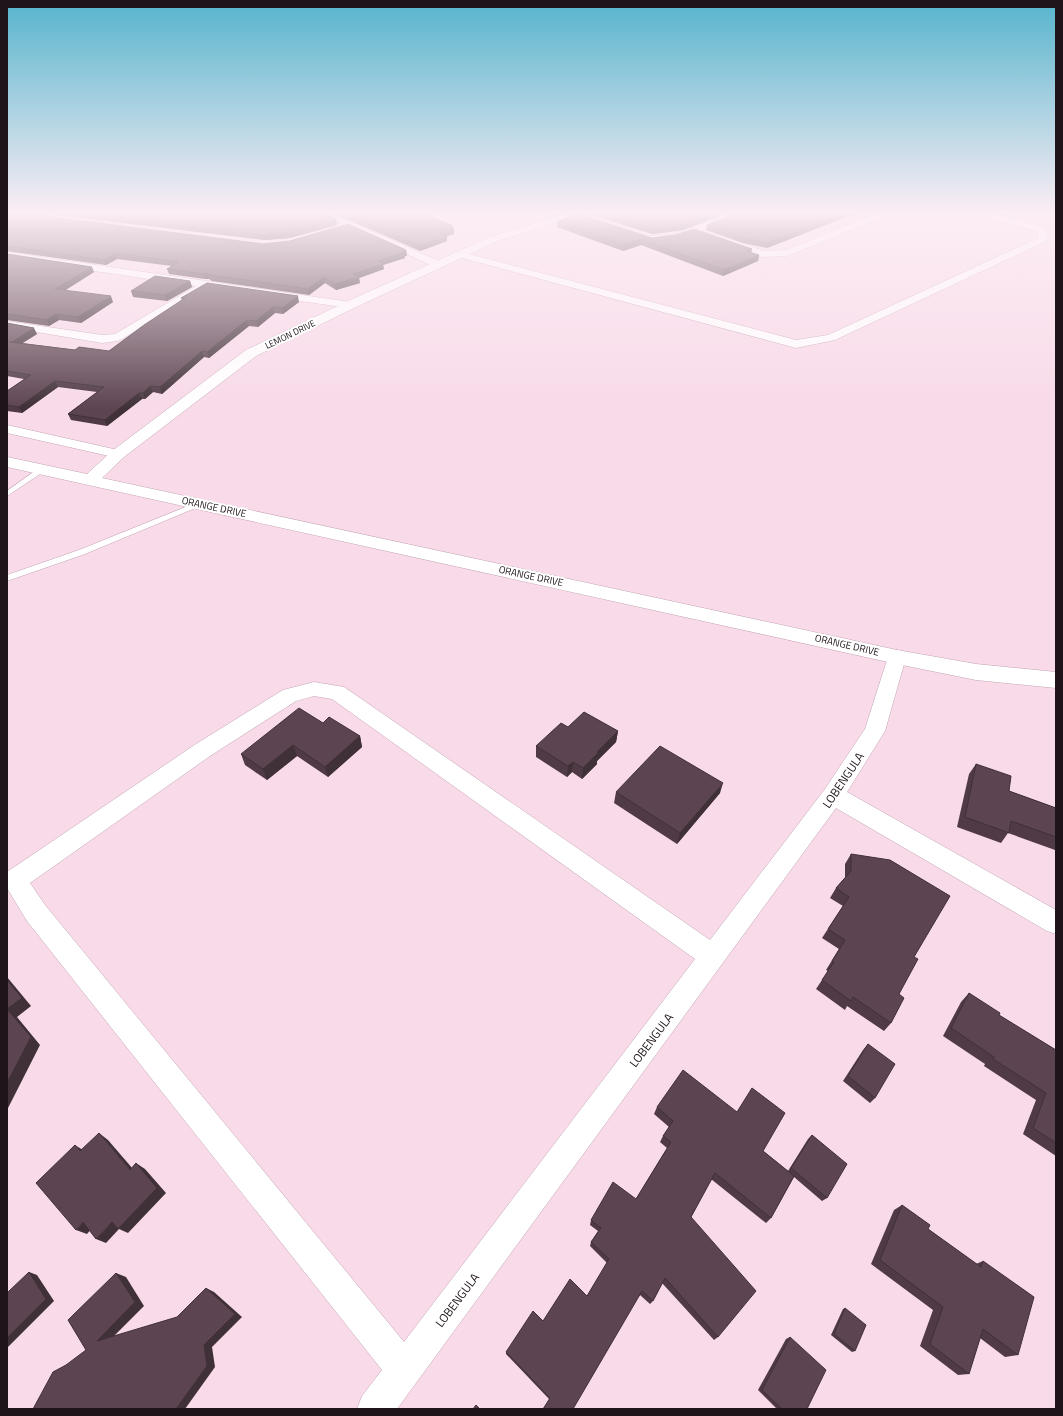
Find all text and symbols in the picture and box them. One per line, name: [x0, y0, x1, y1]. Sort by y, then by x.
street label: LEMON DRIVE: [263, 316, 317, 352]
street label: ORANGE DRIVE: [180, 493, 248, 521]
street label: ORANGE DRIVE: [497, 562, 565, 590]
street label: ORANGE DRIVE: [813, 630, 881, 660]
street label: LOBENGULA: [817, 748, 869, 812]
street label: LOBENGULA: [624, 1009, 678, 1071]
street label: LOBENGULA: [430, 1269, 484, 1331]

